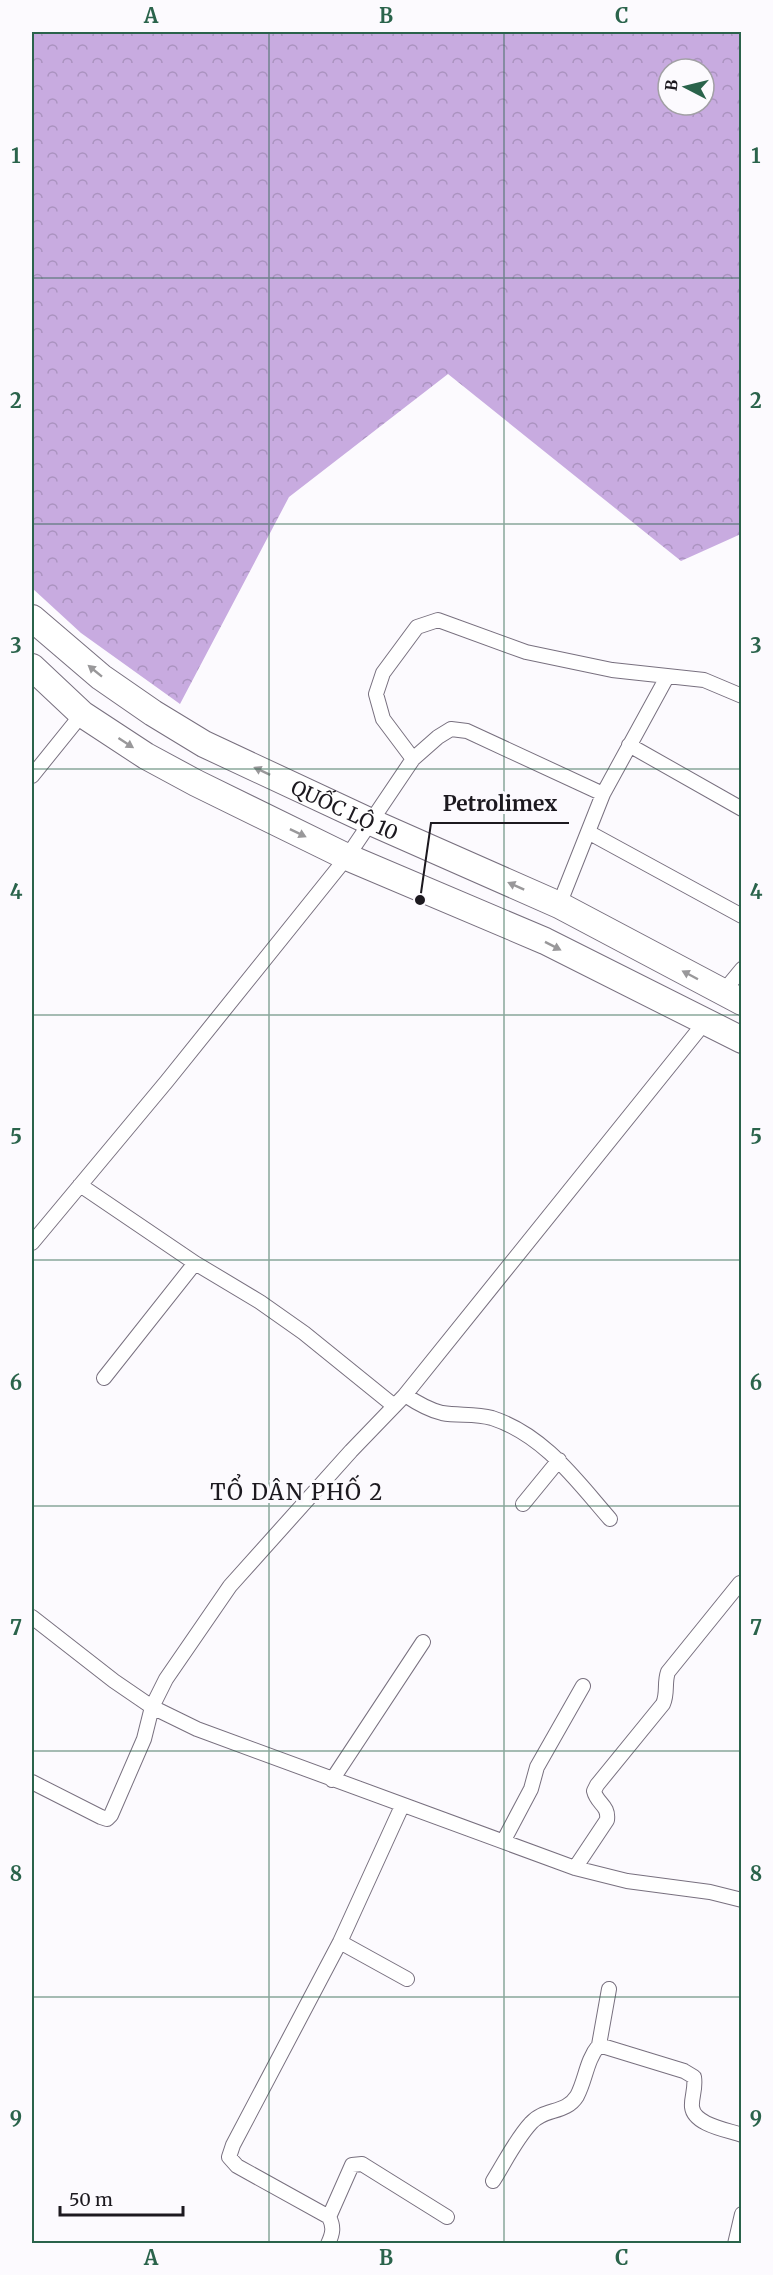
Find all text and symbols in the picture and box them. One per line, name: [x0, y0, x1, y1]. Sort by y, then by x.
text: A: [143, 3, 159, 28]
text: B: [379, 3, 393, 28]
text: C: [615, 3, 629, 28]
north arrow: [656, 57, 716, 117]
text: B: [661, 78, 682, 92]
text: 1: [11, 143, 21, 168]
text: 1: [751, 143, 761, 168]
text: 2: [10, 388, 22, 413]
text: 2: [750, 388, 762, 413]
text: 3: [10, 633, 22, 658]
text: 3: [750, 633, 762, 658]
one-way arrow: [87, 665, 103, 678]
one-way arrow: [118, 737, 134, 748]
one-way arrow: [253, 766, 271, 776]
street label: QUỐC LỘ 10: [287, 774, 402, 845]
callout: Petrolimex: [431, 784, 569, 823]
text: Petrolimex: [443, 790, 557, 817]
one-way arrow: [290, 829, 307, 838]
text: 4: [10, 879, 23, 904]
text: 4: [750, 879, 763, 904]
one-way arrow: [508, 882, 525, 891]
one-way arrow: [545, 941, 562, 951]
one-way arrow: [681, 970, 698, 980]
text: 5: [10, 1124, 22, 1149]
text: 5: [750, 1124, 762, 1149]
text: 6: [10, 1370, 22, 1395]
text: 6: [750, 1370, 762, 1395]
district label: TỔ DÂN PHỐ 2: [210, 1473, 384, 1506]
text: 7: [10, 1615, 22, 1640]
text: 7: [750, 1615, 762, 1640]
text: 8: [10, 1861, 22, 1886]
text: 8: [750, 1861, 762, 1886]
text: 9: [10, 2106, 22, 2131]
text: 9: [750, 2106, 762, 2131]
scale bar: [60, 2179, 183, 2217]
text: 50 m: [69, 2188, 113, 2211]
text: A: [143, 2245, 159, 2270]
text: B: [379, 2245, 393, 2270]
text: C: [615, 2245, 629, 2270]

